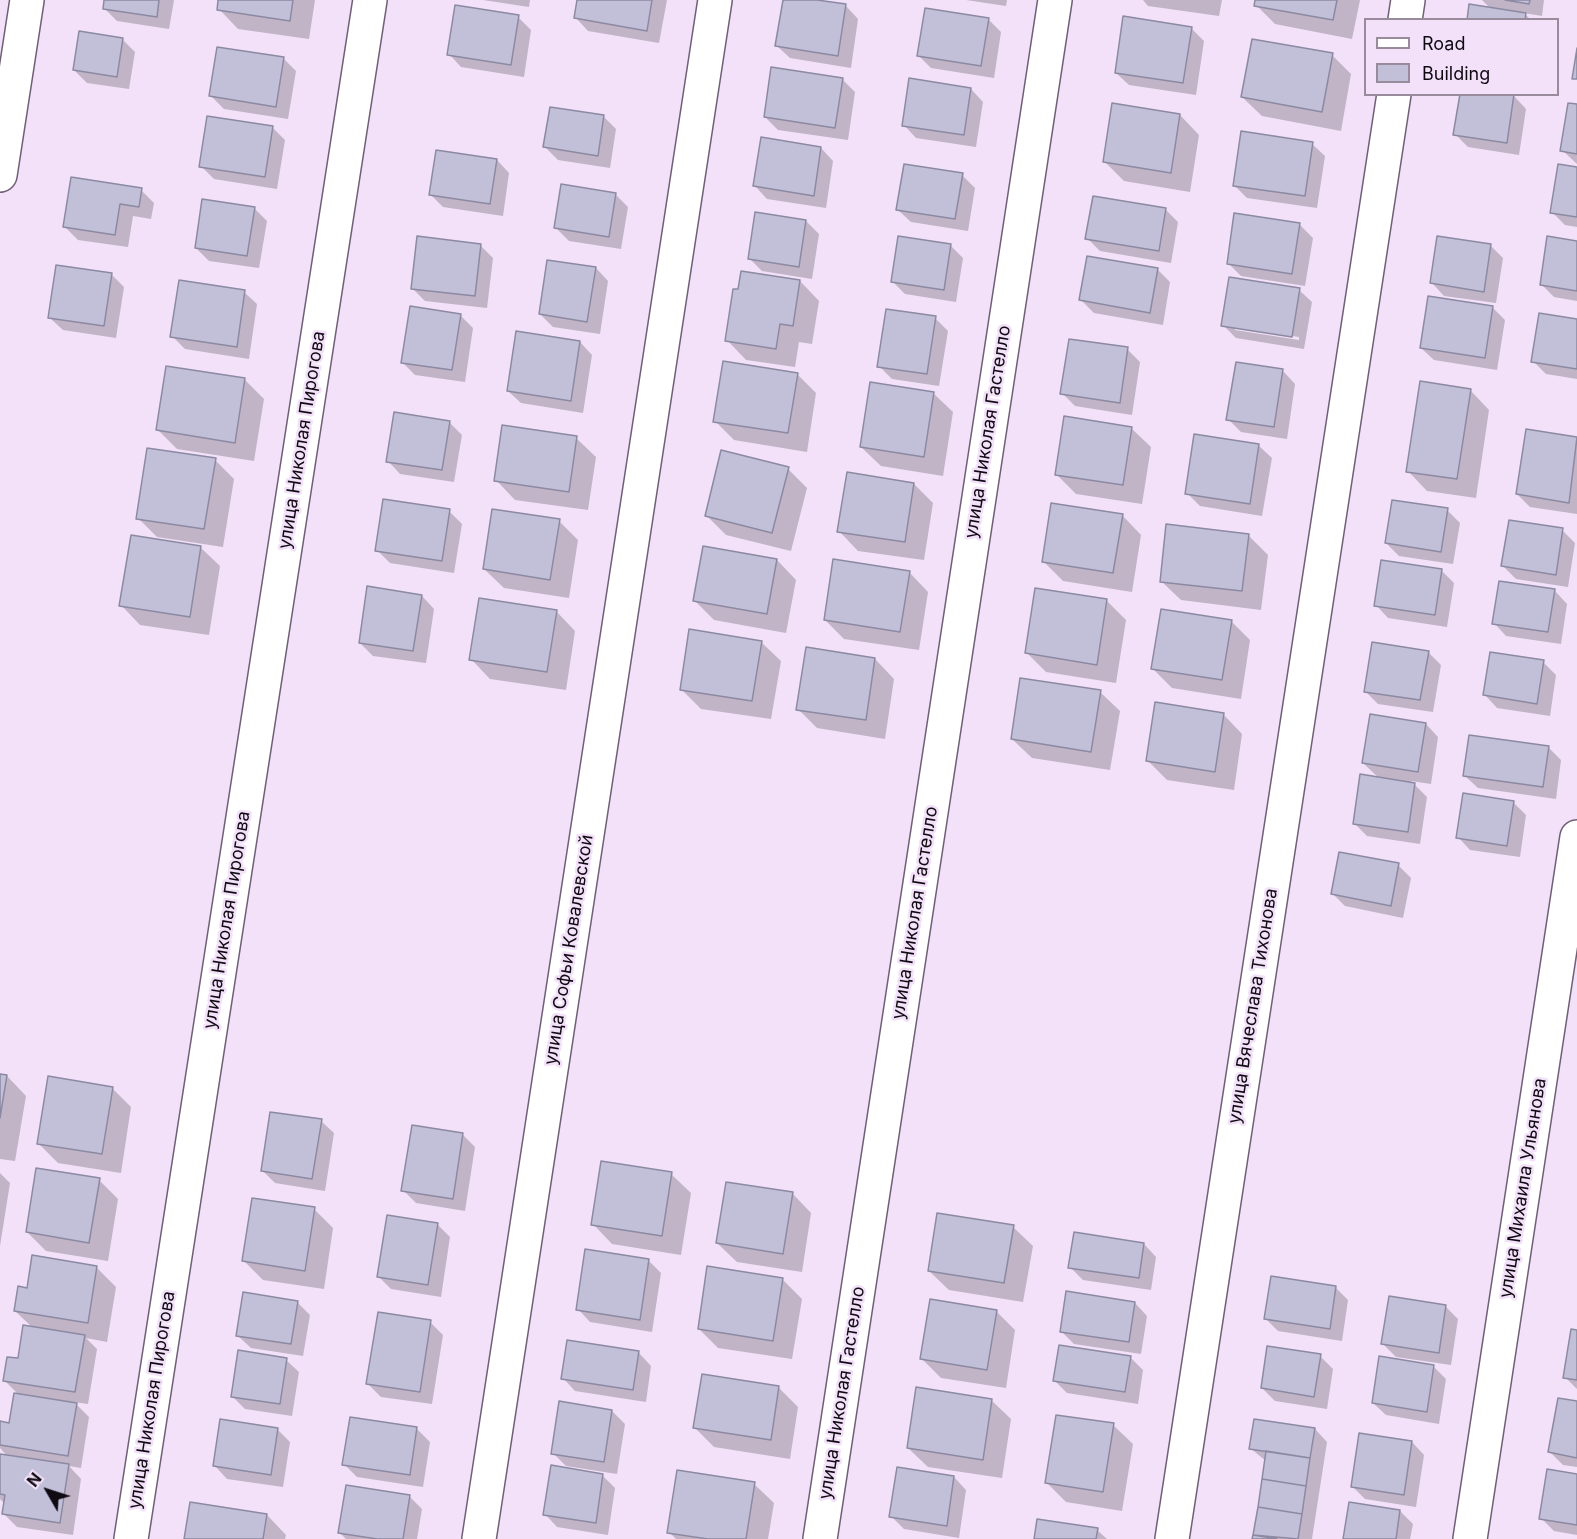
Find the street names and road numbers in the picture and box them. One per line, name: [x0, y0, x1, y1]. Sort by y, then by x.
street label: улица Николая Гастелло: [960, 324, 1016, 540]
street label: улица Николая Пирогова: [274, 330, 330, 550]
street label: улица Николая Гастелло: [887, 805, 943, 1021]
street label: улица Николая Пирогова: [199, 810, 255, 1030]
street label: улица Софьи Ковалевской: [540, 833, 598, 1067]
street label: улица Вячеслава Тихонова: [1224, 887, 1282, 1125]
street label: улица Михаила Ульянова: [1495, 1076, 1551, 1300]
street label: улица Николая Гастелло: [814, 1285, 870, 1501]
street label: улица Николая Пирогова: [124, 1290, 180, 1510]

